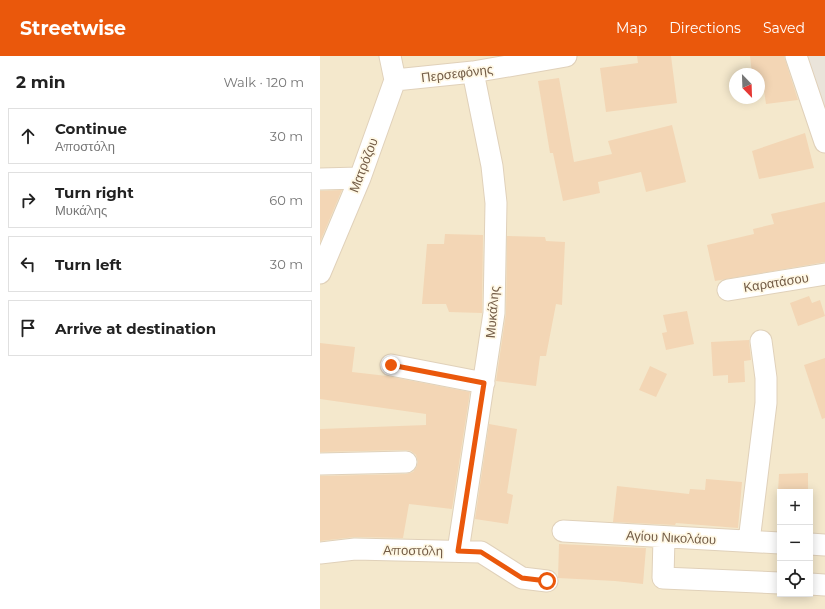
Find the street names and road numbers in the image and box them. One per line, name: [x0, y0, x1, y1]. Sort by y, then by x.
street label: Περσεφόνης: [420, 61, 494, 85]
street label: Ματρόζου: [345, 135, 381, 195]
street label: Καρατάσου: [742, 269, 810, 295]
street label: Μυκάλης: [482, 285, 502, 339]
street label: Αγίου Νικολάου: [625, 527, 717, 547]
street label: Αποστόλη: [383, 541, 443, 559]

